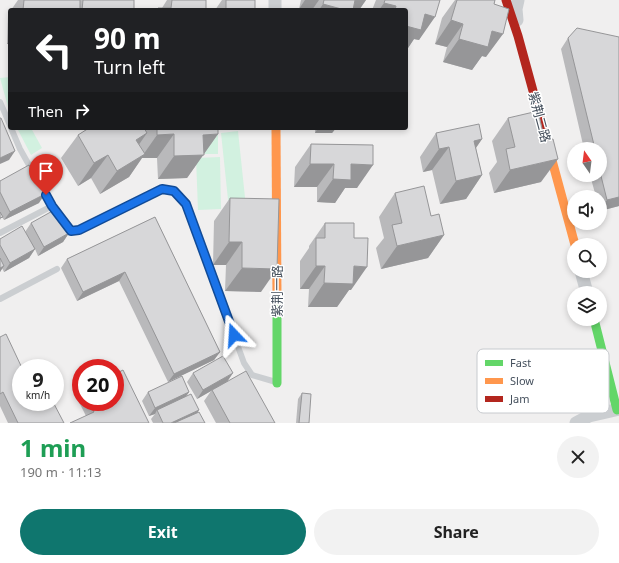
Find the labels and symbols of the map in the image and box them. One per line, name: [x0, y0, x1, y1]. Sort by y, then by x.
street label: 紫荆二路: [525, 90, 555, 144]
north arrow: [567, 142, 607, 182]
pin: [29, 154, 63, 195]
street label: 紫荆一路: [268, 265, 286, 317]
position arrow: [213, 314, 255, 356]
legend: [477, 349, 609, 413]
text: Fast: [510, 355, 531, 370]
speed limit sign: 20: [72, 359, 124, 411]
text: Slow: [510, 373, 534, 388]
text: Jam: [509, 391, 529, 406]

